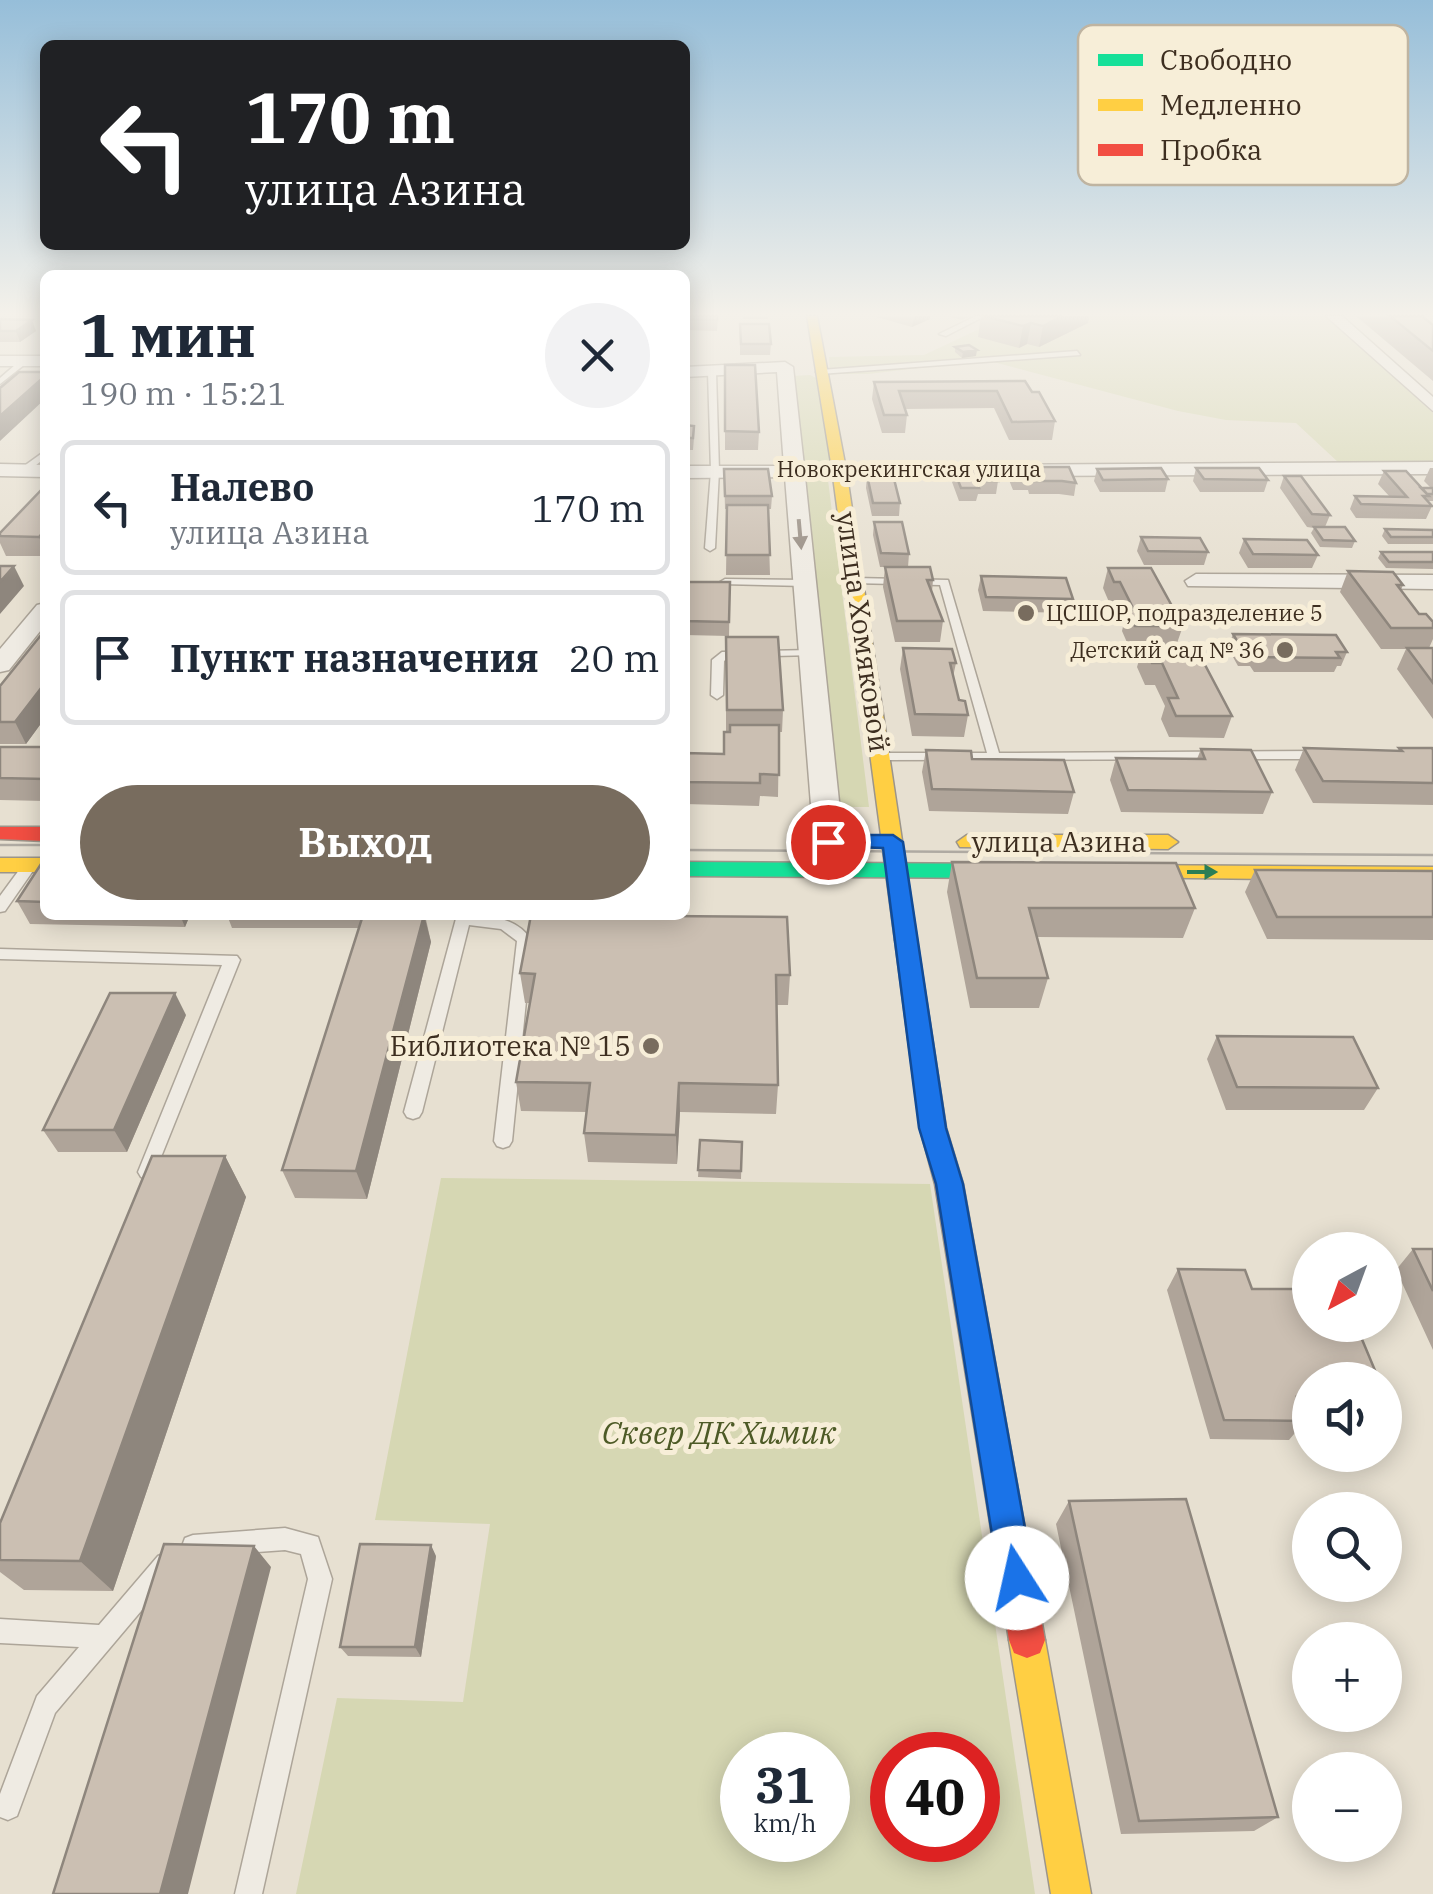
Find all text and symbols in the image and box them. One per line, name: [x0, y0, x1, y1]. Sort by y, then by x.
legend: [1078, 25, 1408, 185]
text: Свободно: [1160, 41, 1292, 78]
text: 170 m: [245, 71, 455, 162]
icon: left: [80, 80, 210, 210]
text: Медленно: [1160, 86, 1301, 123]
text: Пробка: [1160, 131, 1262, 168]
text: улица Азина: [245, 159, 526, 217]
text: 1 мин: [80, 295, 256, 374]
button: close: [545, 303, 650, 408]
text: 190 m · 15:21: [80, 372, 287, 414]
street label: Новокрекингская улица: [777, 454, 1041, 483]
text: Налево: [170, 462, 314, 511]
icon: left: [85, 480, 140, 535]
text: 170 m: [532, 483, 645, 532]
street label: улица Хомяковой: [828, 509, 899, 755]
text: улица Азина: [170, 511, 370, 553]
one-way arrow: [793, 519, 809, 550]
place label: ЦСШОР, подразделение 5: [1046, 598, 1323, 627]
marker: ЦСШОР, подразделение 5: [1015, 602, 1037, 624]
icon: arrive: [85, 630, 140, 685]
text: Пункт назначения: [170, 633, 539, 682]
text: 20 m: [569, 633, 659, 682]
place label: Детский сад № 36: [1070, 635, 1265, 664]
marker: Детский сад № 36: [1274, 639, 1296, 661]
button: Выход: [80, 785, 650, 900]
pin: [786, 800, 871, 885]
icon: arrive: [801, 815, 856, 870]
street label: улица Азина: [972, 823, 1146, 860]
one-way arrow: [1187, 864, 1219, 880]
place label: Библиотека № 15: [390, 1027, 631, 1064]
marker: Библиотека № 15: [640, 1035, 662, 1057]
north arrow: [1292, 1232, 1402, 1342]
map controls: [1292, 1232, 1402, 1862]
button: sound: [1292, 1362, 1402, 1472]
park label: Сквер ДК Химик: [602, 1411, 837, 1453]
button: search: [1292, 1492, 1402, 1602]
position arrow: [965, 1526, 1069, 1630]
button: +: [1292, 1622, 1402, 1732]
speed limit sign: 40: [870, 1732, 1000, 1862]
text: 31: [755, 1752, 815, 1817]
button: −: [1292, 1752, 1402, 1862]
text: km/h: [753, 1806, 817, 1839]

